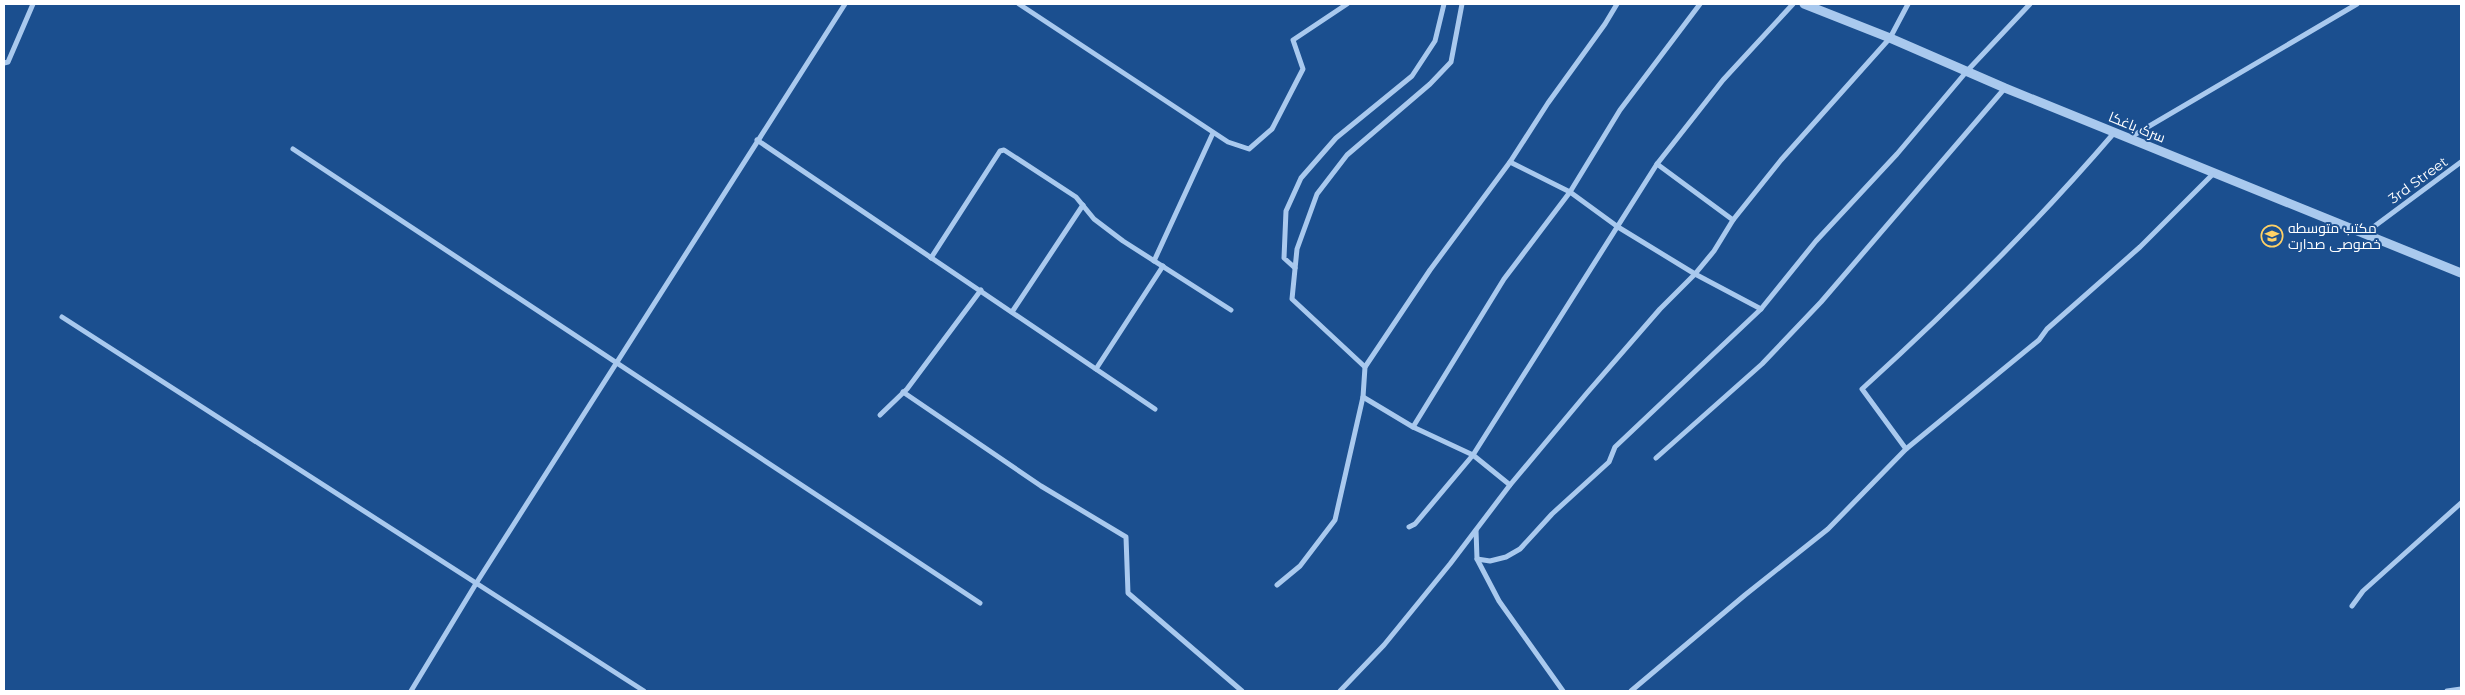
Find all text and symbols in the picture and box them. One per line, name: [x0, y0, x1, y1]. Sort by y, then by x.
street label: سرک باغکا: [2106, 107, 2168, 147]
street label: 3rd Street: [2385, 152, 2451, 208]
place label: مکتب متوسطه خصوصی صدارت: [2288, 219, 2381, 253]
school or university icon: مکتب متوسطه خصوصی صدارت: [2260, 224, 2284, 248]

